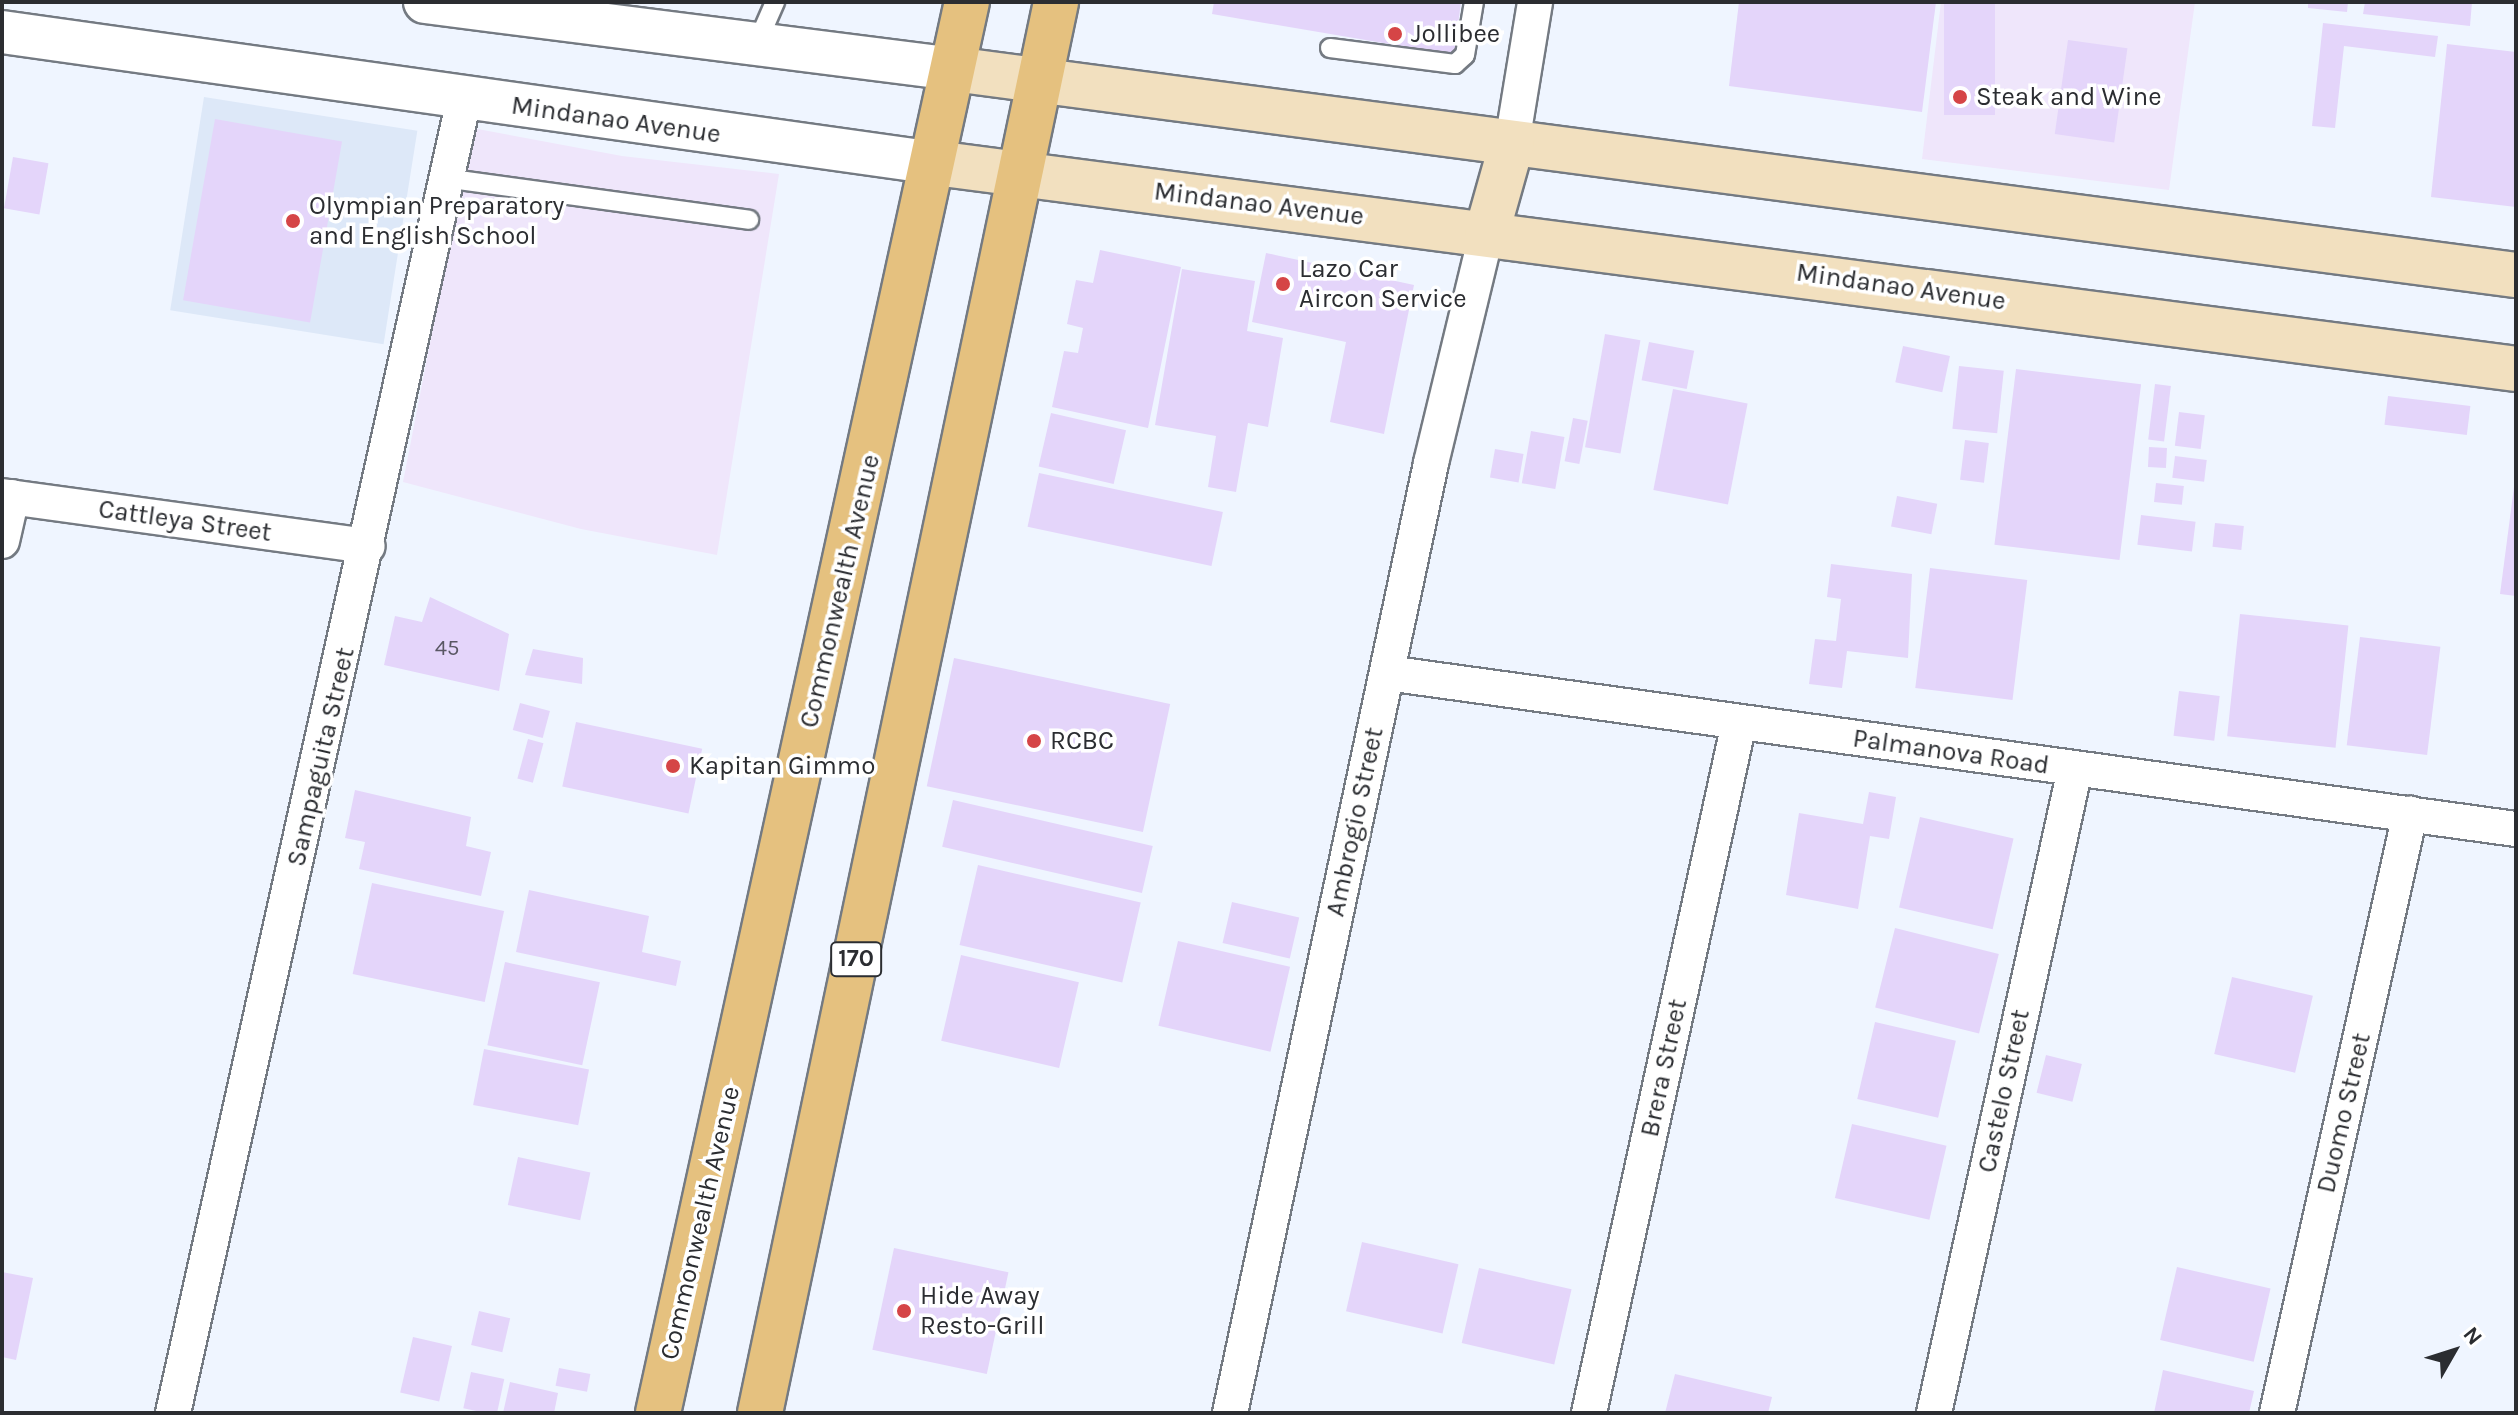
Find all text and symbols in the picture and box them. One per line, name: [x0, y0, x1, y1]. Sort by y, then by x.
place label: Jollibee: [1411, 18, 1500, 50]
marker: Jollibee: [1386, 25, 1404, 43]
place label: Steak and Wine: [1976, 81, 2162, 113]
marker: Steak and Wine: [1951, 88, 1969, 106]
street label: Mindanao Avenue: [509, 90, 723, 150]
street label: Mindanao Avenue: [1152, 176, 1366, 232]
place label: Olympian Preparatory and English School: [309, 190, 564, 252]
marker: Olympian Preparatory and English School: [284, 212, 302, 230]
place label: Lazo Car Aircon Service: [1299, 253, 1467, 314]
street label: Mindanao Avenue: [1794, 257, 2008, 317]
marker: Lazo Car Aircon Service: [1274, 275, 1292, 293]
street label: Commonwealth Avenue: [793, 451, 887, 731]
street label: Cattleya Street: [96, 493, 274, 549]
house number: 45: [435, 636, 459, 662]
street label: Sampaguita Street: [281, 645, 361, 869]
street label: Palmanova Road: [1851, 723, 2051, 781]
place label: RCBC: [1050, 725, 1114, 757]
street label: Ambrogio Street: [1320, 725, 1390, 919]
marker: RCBC: [1025, 732, 1043, 750]
place label: Kapitan Gimmo: [689, 750, 875, 782]
marker: Kapitan Gimmo: [664, 757, 682, 775]
road number: 170: [830, 939, 882, 979]
street label: Brera Street: [1634, 996, 1694, 1140]
street label: Castelo Street: [1971, 1007, 2037, 1175]
street label: Duomo Street: [2310, 1030, 2378, 1196]
street label: Commonwealth Avenue: [653, 1083, 747, 1363]
place label: Hide Away Resto-Grill: [920, 1280, 1044, 1342]
marker: Hide Away Resto-Grill: [895, 1302, 913, 1320]
north arrow: [2414, 1311, 2494, 1391]
text: N: [2458, 1322, 2488, 1350]

